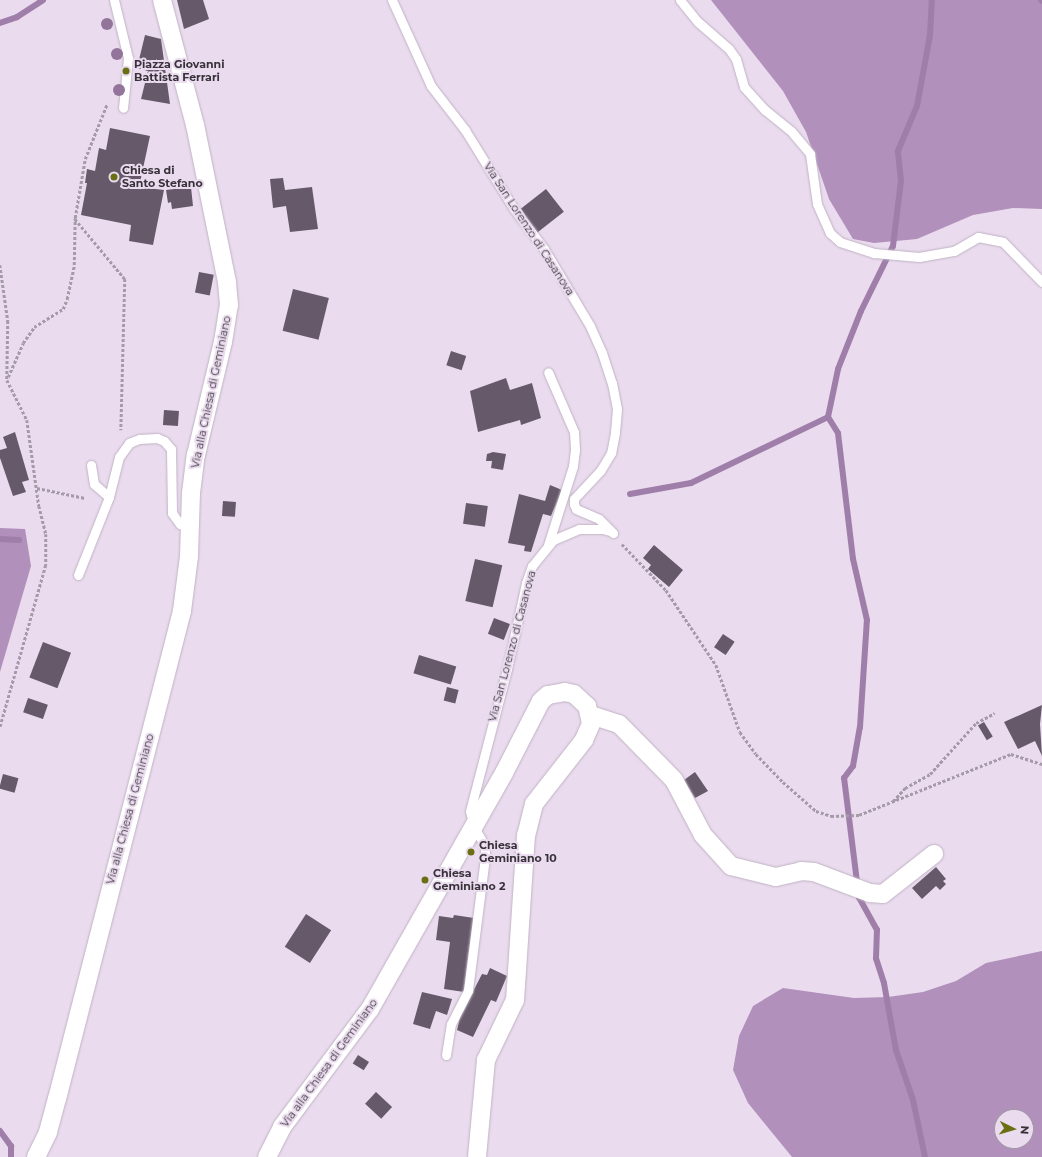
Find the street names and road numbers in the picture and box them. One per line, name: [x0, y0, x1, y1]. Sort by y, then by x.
street label: Via San Lorenzo di Casanova: [481, 160, 577, 298]
street label: Via alla Chiesa di Geminiano: [188, 315, 234, 469]
street label: Via San Lorenzo di Casanova: [485, 569, 539, 723]
street label: Via alla Chiesa di Geminiano: [104, 732, 156, 886]
street label: Via alla Chiesa di Geminiano: [278, 996, 380, 1130]

